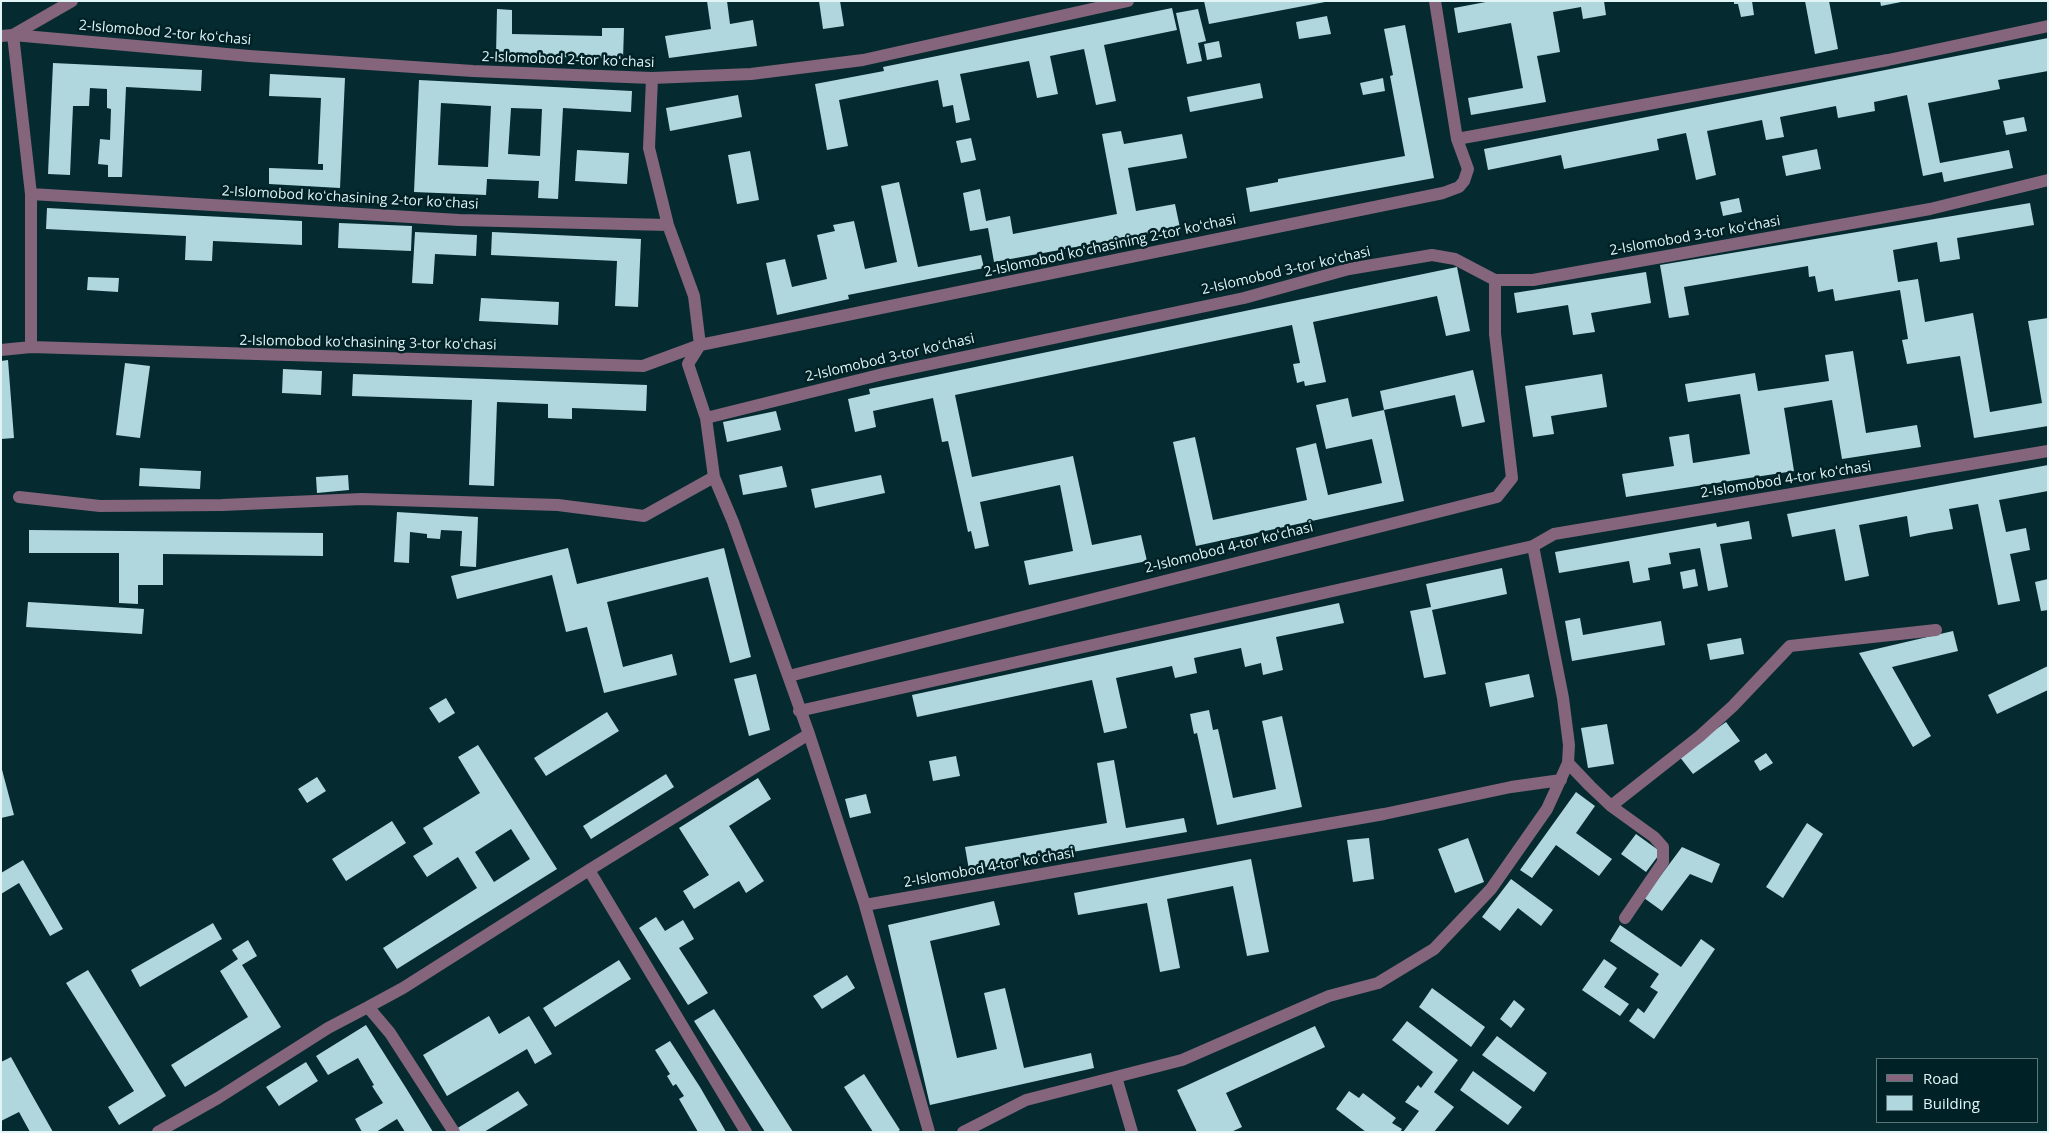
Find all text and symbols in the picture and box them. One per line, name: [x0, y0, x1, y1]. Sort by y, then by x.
street label: 2-Islomobod 2-tor koʻchasi: [78, 17, 252, 49]
street label: 2-Islomobod 2-tor koʻchasi: [481, 49, 655, 71]
street label: 2-Islomobod koʻchasining 2-tor koʻchasi: [221, 183, 479, 213]
street label: 2-Islomobod koʻchasining 2-tor koʻchasi: [982, 211, 1238, 281]
street label: 2-Islomobod 3-tor koʻchasi: [1608, 213, 1782, 259]
street label: 2-Islomobod 3-tor koʻchasi: [1200, 243, 1372, 299]
street label: 2-Islomobod 3-tor koʻchasi: [804, 330, 976, 386]
street label: 2-Islomobod koʻchasining 3-tor koʻchasi: [239, 332, 497, 354]
street label: 2-Islomobod 4-tor koʻchasi: [1699, 458, 1873, 502]
street label: 2-Islomobod 4-tor koʻchasi: [1143, 519, 1315, 577]
street label: 2-Islomobod 4-tor koʻchasi: [902, 845, 1076, 891]
legend: [1876, 1058, 2039, 1123]
text: Road: [1923, 1068, 1959, 1088]
text: Building: [1923, 1093, 1980, 1113]

